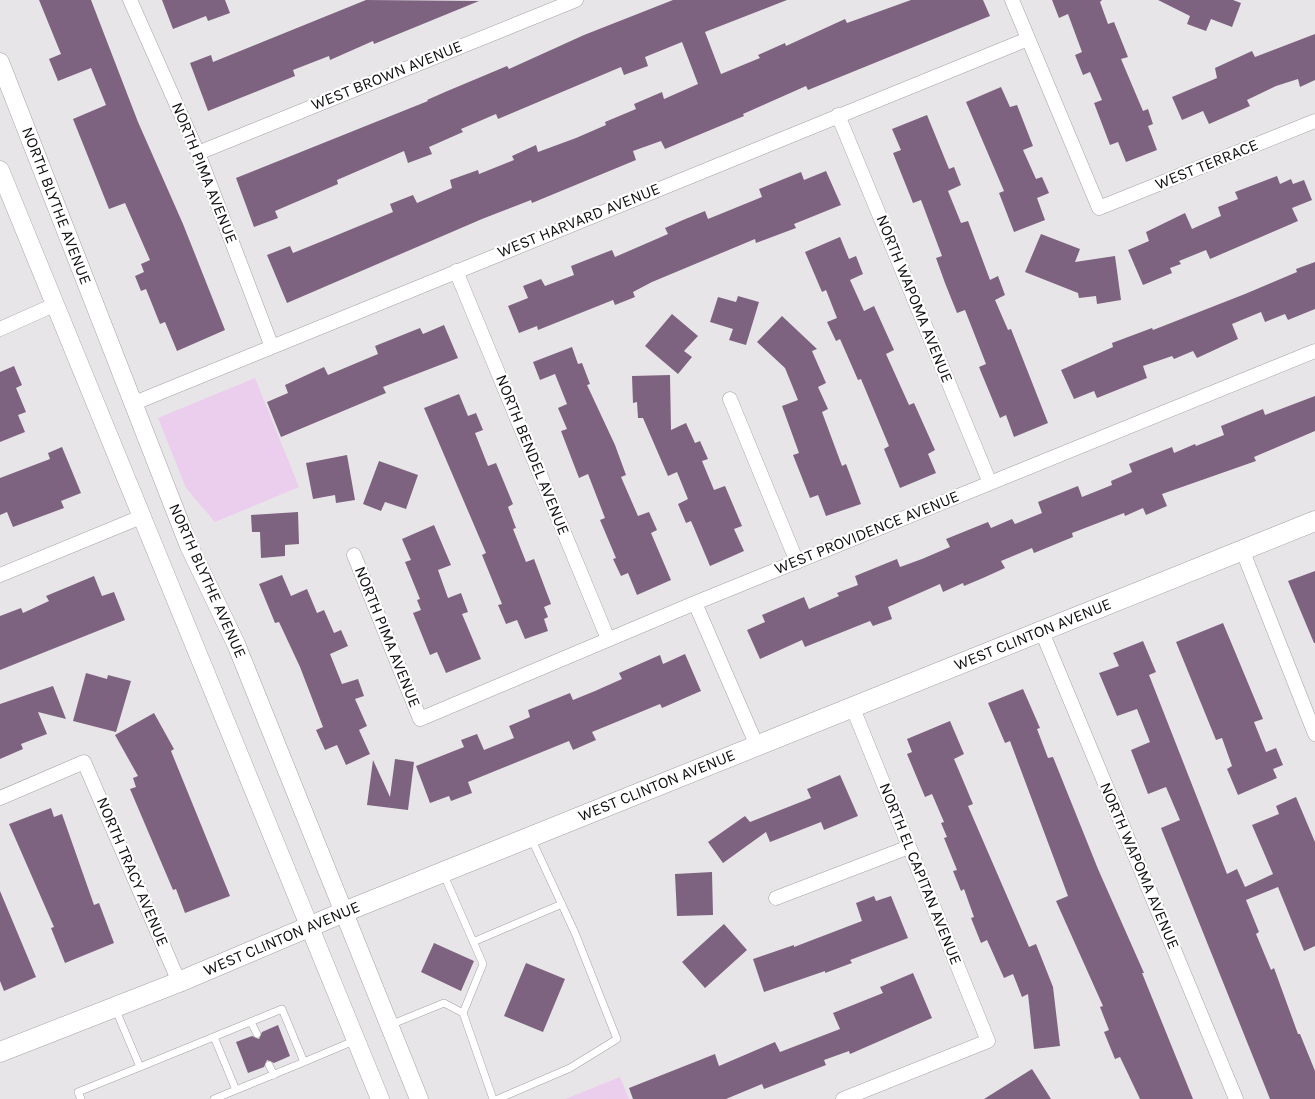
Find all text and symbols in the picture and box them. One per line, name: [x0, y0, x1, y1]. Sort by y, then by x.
street label: WEST BROWN AVENUE: [309, 37, 465, 115]
street label: NORTH PIMA AVENUE: [167, 100, 241, 246]
street label: NORTH BLYTHE AVENUE: [17, 124, 95, 288]
street label: WEST TERRACE: [1153, 136, 1261, 194]
street label: WEST HARVARD AVENUE: [495, 180, 663, 262]
street label: NORTH WAPOMA AVENUE: [871, 212, 957, 386]
street label: NORTH BENDEL AVENUE: [491, 372, 573, 538]
street label: WEST PROVIDENCE AVENUE: [772, 487, 962, 579]
street label: NORTH BLYTHE AVENUE: [164, 501, 250, 661]
street label: NORTH PIMA AVENUE: [350, 564, 424, 710]
street label: WEST CLINTON AVENUE: [952, 595, 1114, 675]
street label: WEST CLINTON AVENUE: [576, 746, 738, 826]
street label: NORTH EL CAPITAN AVENUE: [875, 780, 965, 968]
street label: NORTH WAPOMA AVENUE: [1095, 780, 1183, 952]
street label: NORTH TRACY AVENUE: [92, 795, 172, 949]
street label: WEST CLINTON AVENUE: [201, 897, 363, 981]

